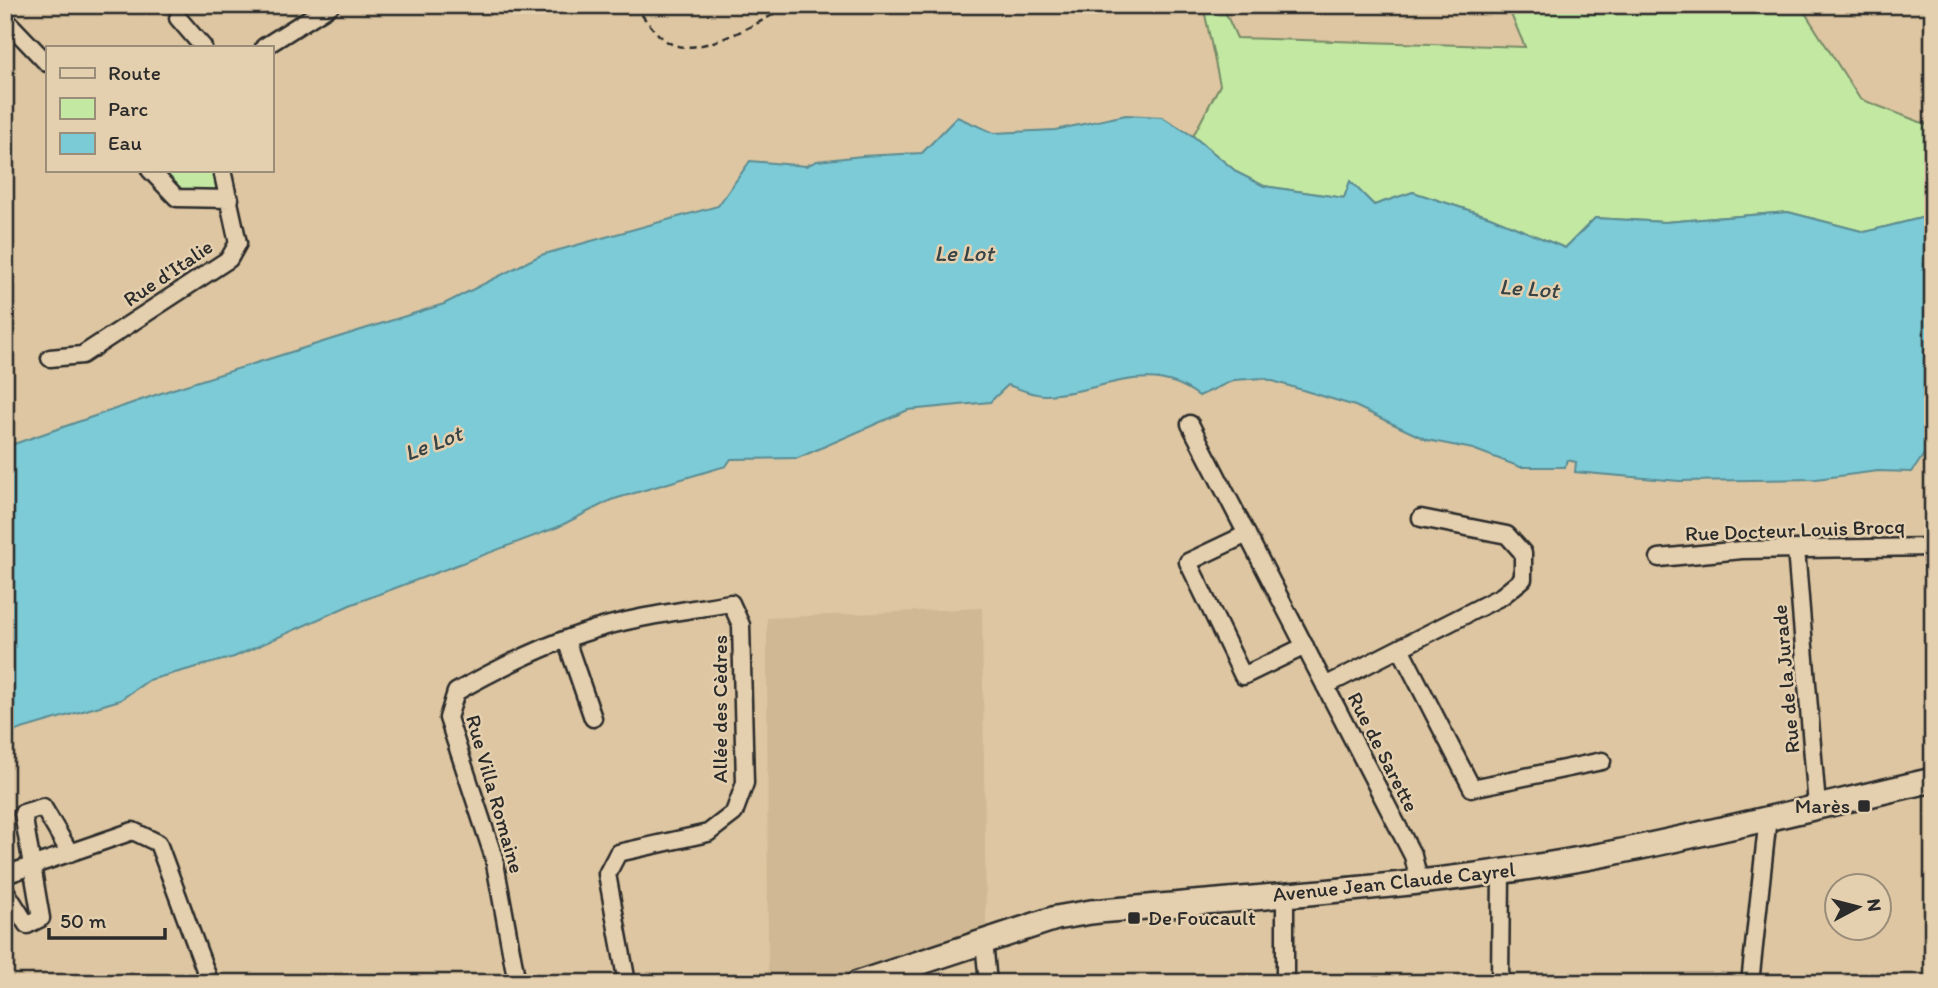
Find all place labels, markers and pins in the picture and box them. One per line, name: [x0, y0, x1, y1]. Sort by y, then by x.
place label: Marès: [1795, 793, 1850, 818]
marker: Marès: [1856, 798, 1872, 814]
place label: De Foucault: [1148, 905, 1256, 930]
marker: De Foucault: [1126, 910, 1142, 926]

